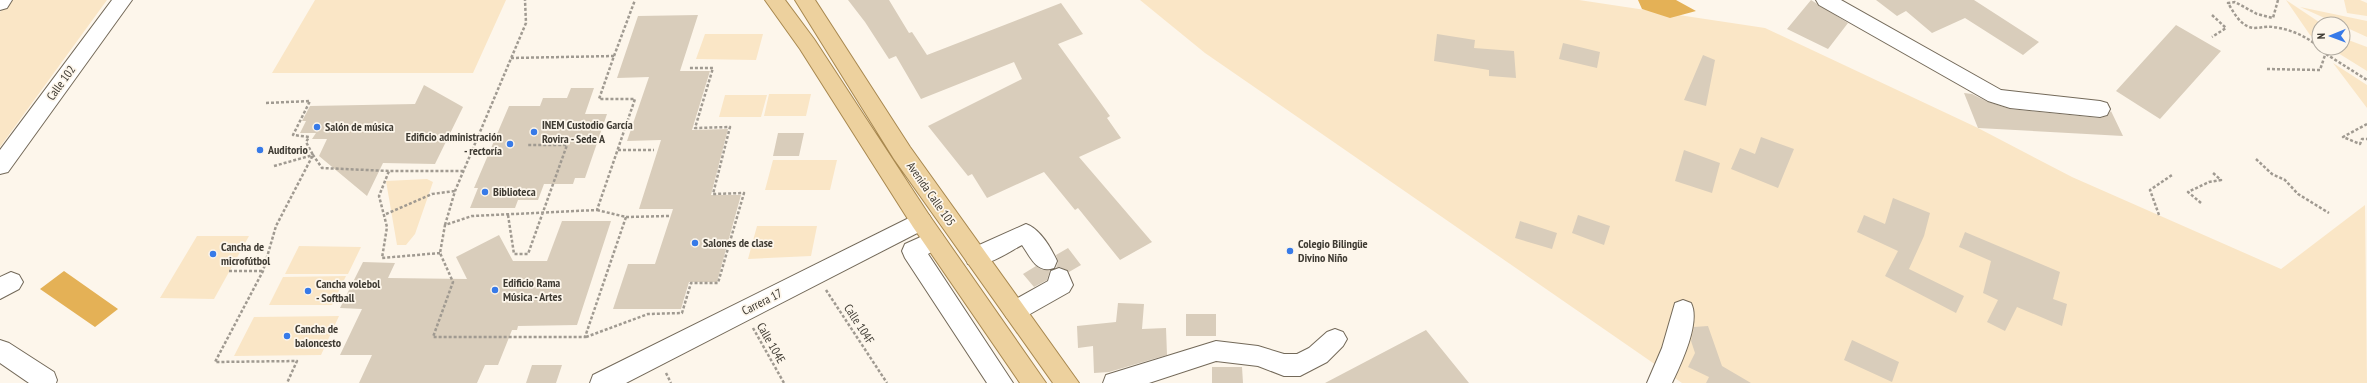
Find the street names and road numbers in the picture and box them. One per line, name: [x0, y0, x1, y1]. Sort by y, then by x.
street label: Calle 102: [43, 62, 78, 103]
street label: Avenida Calle 105: [904, 159, 959, 229]
street label: Carrera 17: [739, 285, 784, 318]
street label: Calle 104F: [841, 301, 878, 346]
street label: Calle 104E: [754, 320, 789, 366]

